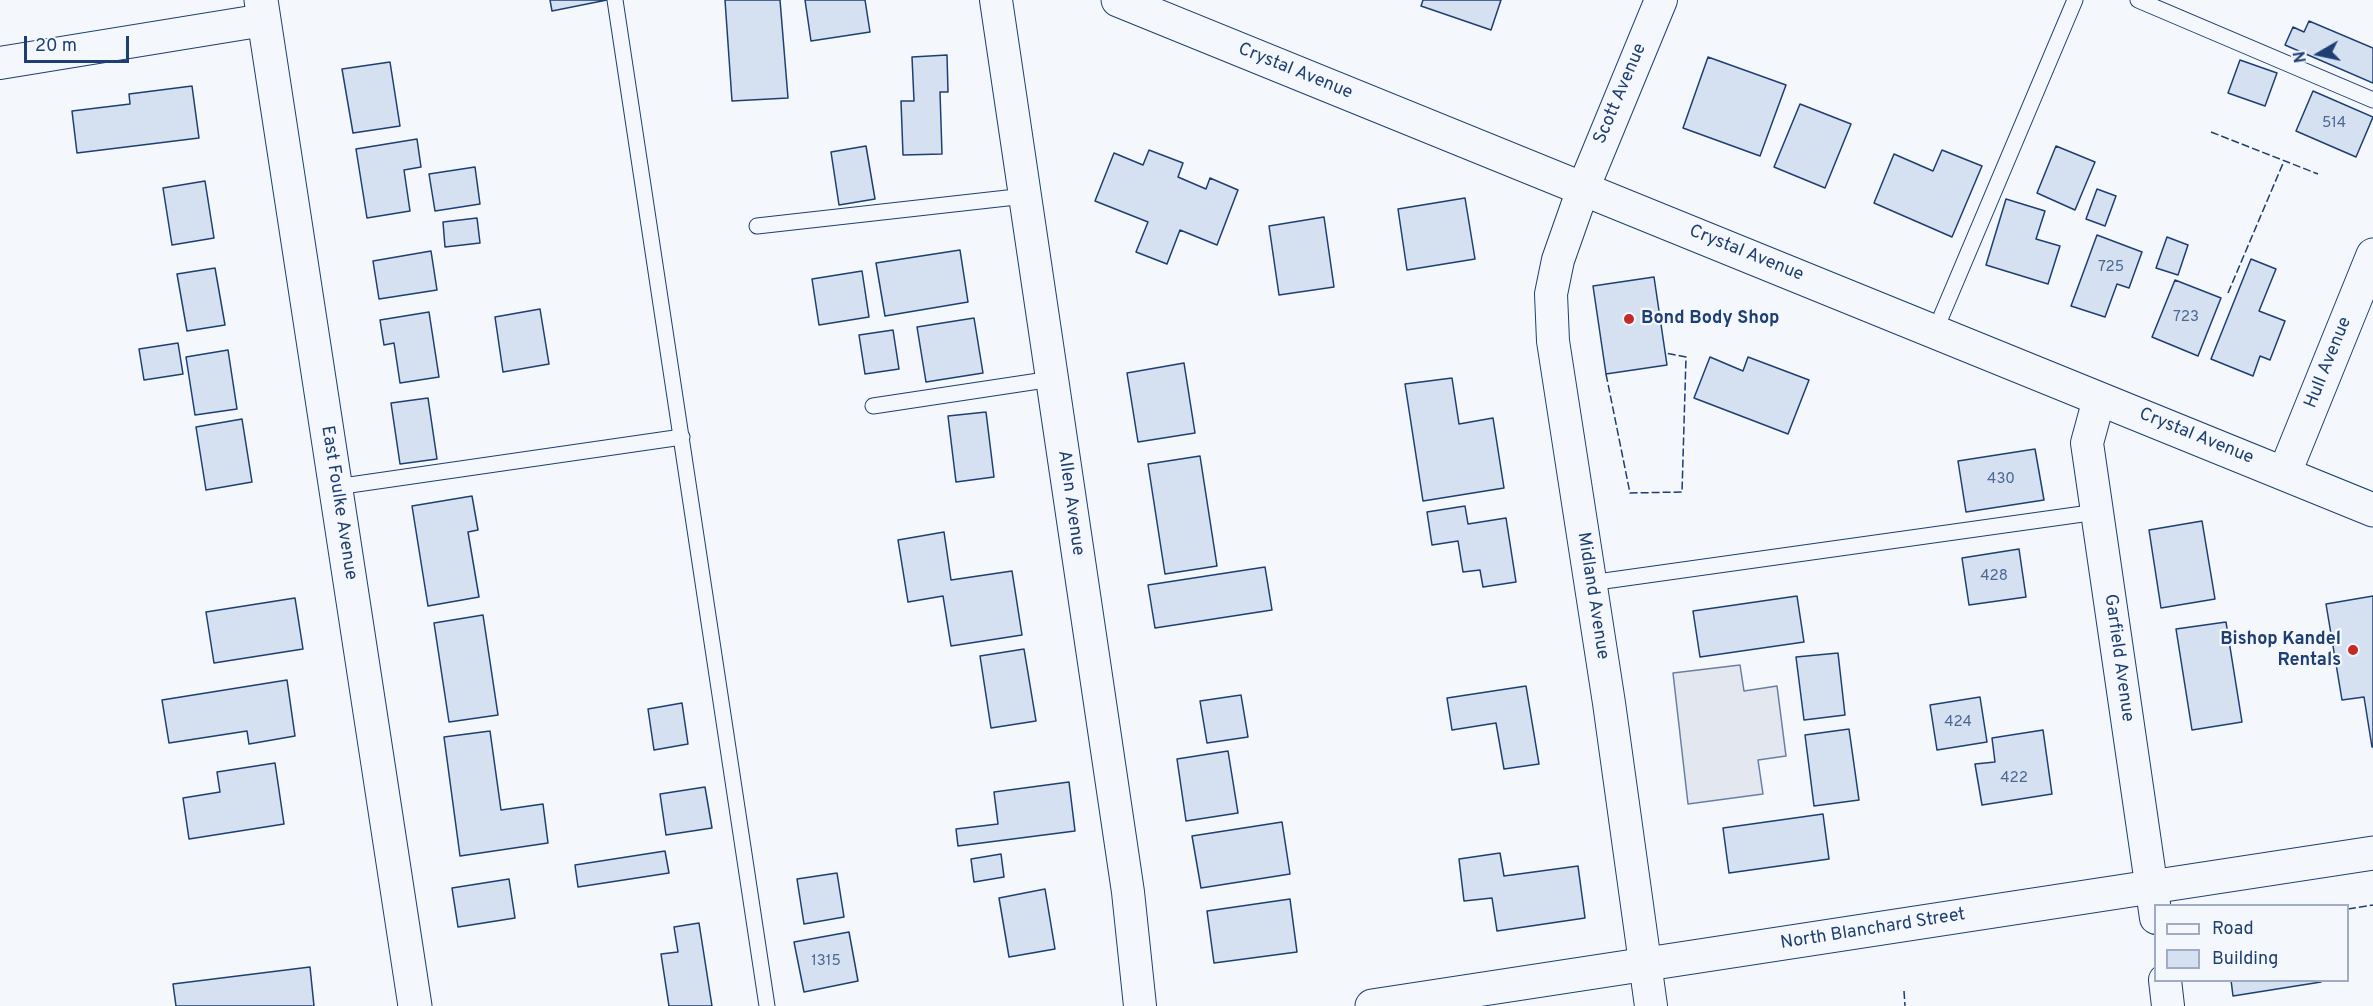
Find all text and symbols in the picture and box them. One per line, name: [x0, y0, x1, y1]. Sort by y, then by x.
scale bar: [27, 24, 132, 62]
north arrow: [2289, 24, 2349, 84]
text: 20 m: [35, 35, 77, 58]
street label: Crystal Avenue: [1235, 39, 1355, 105]
street label: Scott Avenue: [1590, 40, 1652, 148]
text: N: [2290, 50, 2312, 64]
house number: 514: [2322, 115, 2346, 133]
street label: Crystal Avenue: [1686, 221, 1806, 287]
house number: 725: [2098, 259, 2124, 277]
place label: Bond Body Shop: [1641, 308, 1779, 330]
house number: 723: [2173, 309, 2199, 327]
marker: Bond Body Shop: [1622, 312, 1636, 326]
street label: Hull Avenue: [2301, 314, 2357, 412]
street label: Crystal Avenue: [2136, 404, 2256, 470]
street label: East Foulke Avenue: [315, 424, 361, 582]
street label: Allen Avenue: [1052, 449, 1088, 557]
house number: 430: [1987, 471, 2015, 489]
street label: Midland Avenue: [1571, 531, 1613, 661]
house number: 428: [1980, 568, 2008, 586]
street label: Garfield Avenue: [2098, 593, 2138, 723]
place label: Bishop Kandel Rentals: [2220, 629, 2341, 672]
marker: Bishop Kandel Rentals: [2346, 643, 2360, 657]
house number: 424: [1944, 714, 1972, 732]
house number: 422: [2000, 770, 2028, 788]
legend: [2154, 904, 2349, 982]
street label: North Blanchard Street: [1779, 905, 1967, 955]
text: Road: [2212, 918, 2254, 941]
text: Building: [2212, 948, 2278, 971]
house number: 1315: [811, 953, 841, 971]

